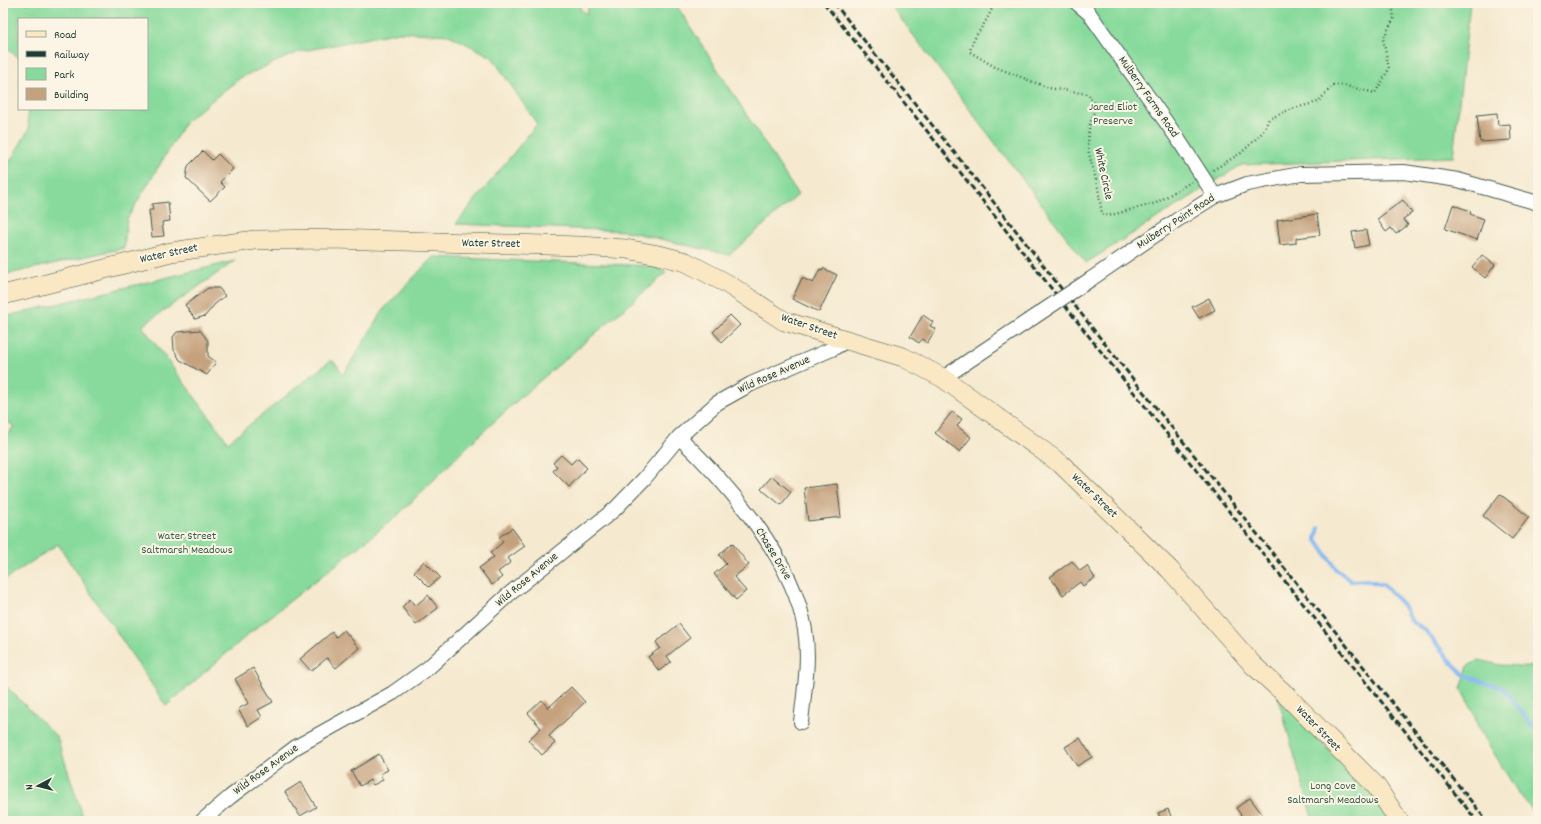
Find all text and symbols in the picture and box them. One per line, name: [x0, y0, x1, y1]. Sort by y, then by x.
legend: [18, 18, 148, 110]
text: Road: [54, 27, 76, 44]
text: Railway: [54, 47, 90, 64]
street label: Mulberry Farms Road: [1114, 53, 1182, 141]
text: Park: [54, 67, 75, 84]
text: Building: [54, 87, 89, 104]
park label: Jared Eliot Preserve: [1089, 99, 1138, 130]
street label: White Circle: [1089, 147, 1117, 201]
street label: Mulberry Point Road: [1134, 190, 1218, 254]
street label: Water Street: [462, 235, 521, 253]
street label: Water Street: [139, 239, 200, 268]
street label: Water Street: [779, 309, 840, 345]
street label: Wild Rose Avenue: [735, 351, 813, 399]
street label: Water Street: [1067, 470, 1121, 523]
street label: Chasse Drive: [751, 525, 795, 583]
park label: Water Street Saltmarsh Meadows: [141, 528, 233, 559]
street label: Wild Rose Avenue: [492, 549, 562, 611]
street label: Water Street: [1292, 702, 1345, 756]
street label: Wild Rose Avenue: [230, 740, 302, 800]
north arrow: [18, 766, 58, 806]
park label: Long Cove Saltmarsh Meadows: [1287, 778, 1379, 809]
text: N: [22, 783, 38, 791]

